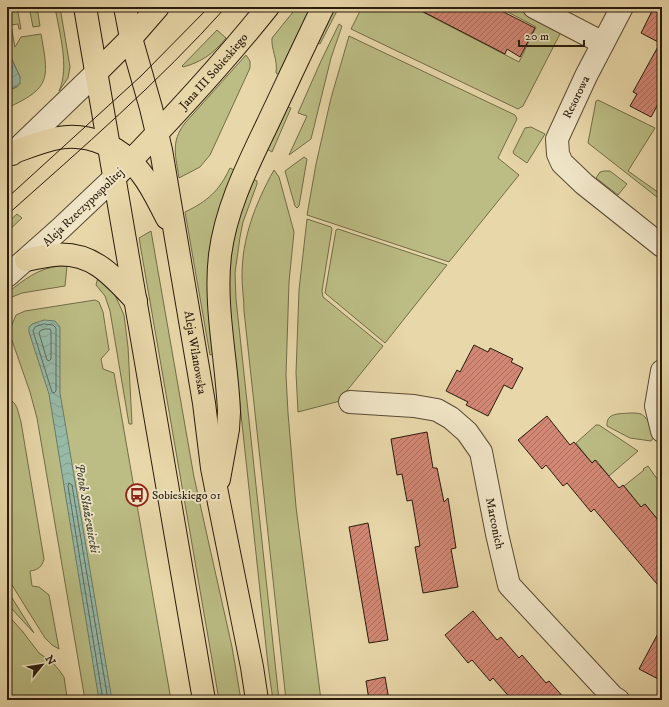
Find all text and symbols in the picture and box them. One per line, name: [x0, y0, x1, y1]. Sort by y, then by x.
scale bar: [519, 22, 584, 48]
text: 20 m: [525, 29, 549, 44]
street label: Jana III Sobieskiego: [176, 30, 251, 113]
street label: Resorowa: [560, 73, 594, 121]
street label: Aleja Rzeczypospolitej: [40, 165, 127, 250]
street label: Aleja Wilanowska: [180, 310, 210, 396]
water label: Potok Służewiecki: [71, 462, 103, 556]
bus stop icon: Sobieskiego 01: [124, 482, 150, 508]
place label: Sobieskiego 01: [152, 488, 221, 503]
street label: Marconich: [482, 496, 507, 551]
north arrow: [22, 645, 62, 685]
text: N: [41, 653, 58, 668]

